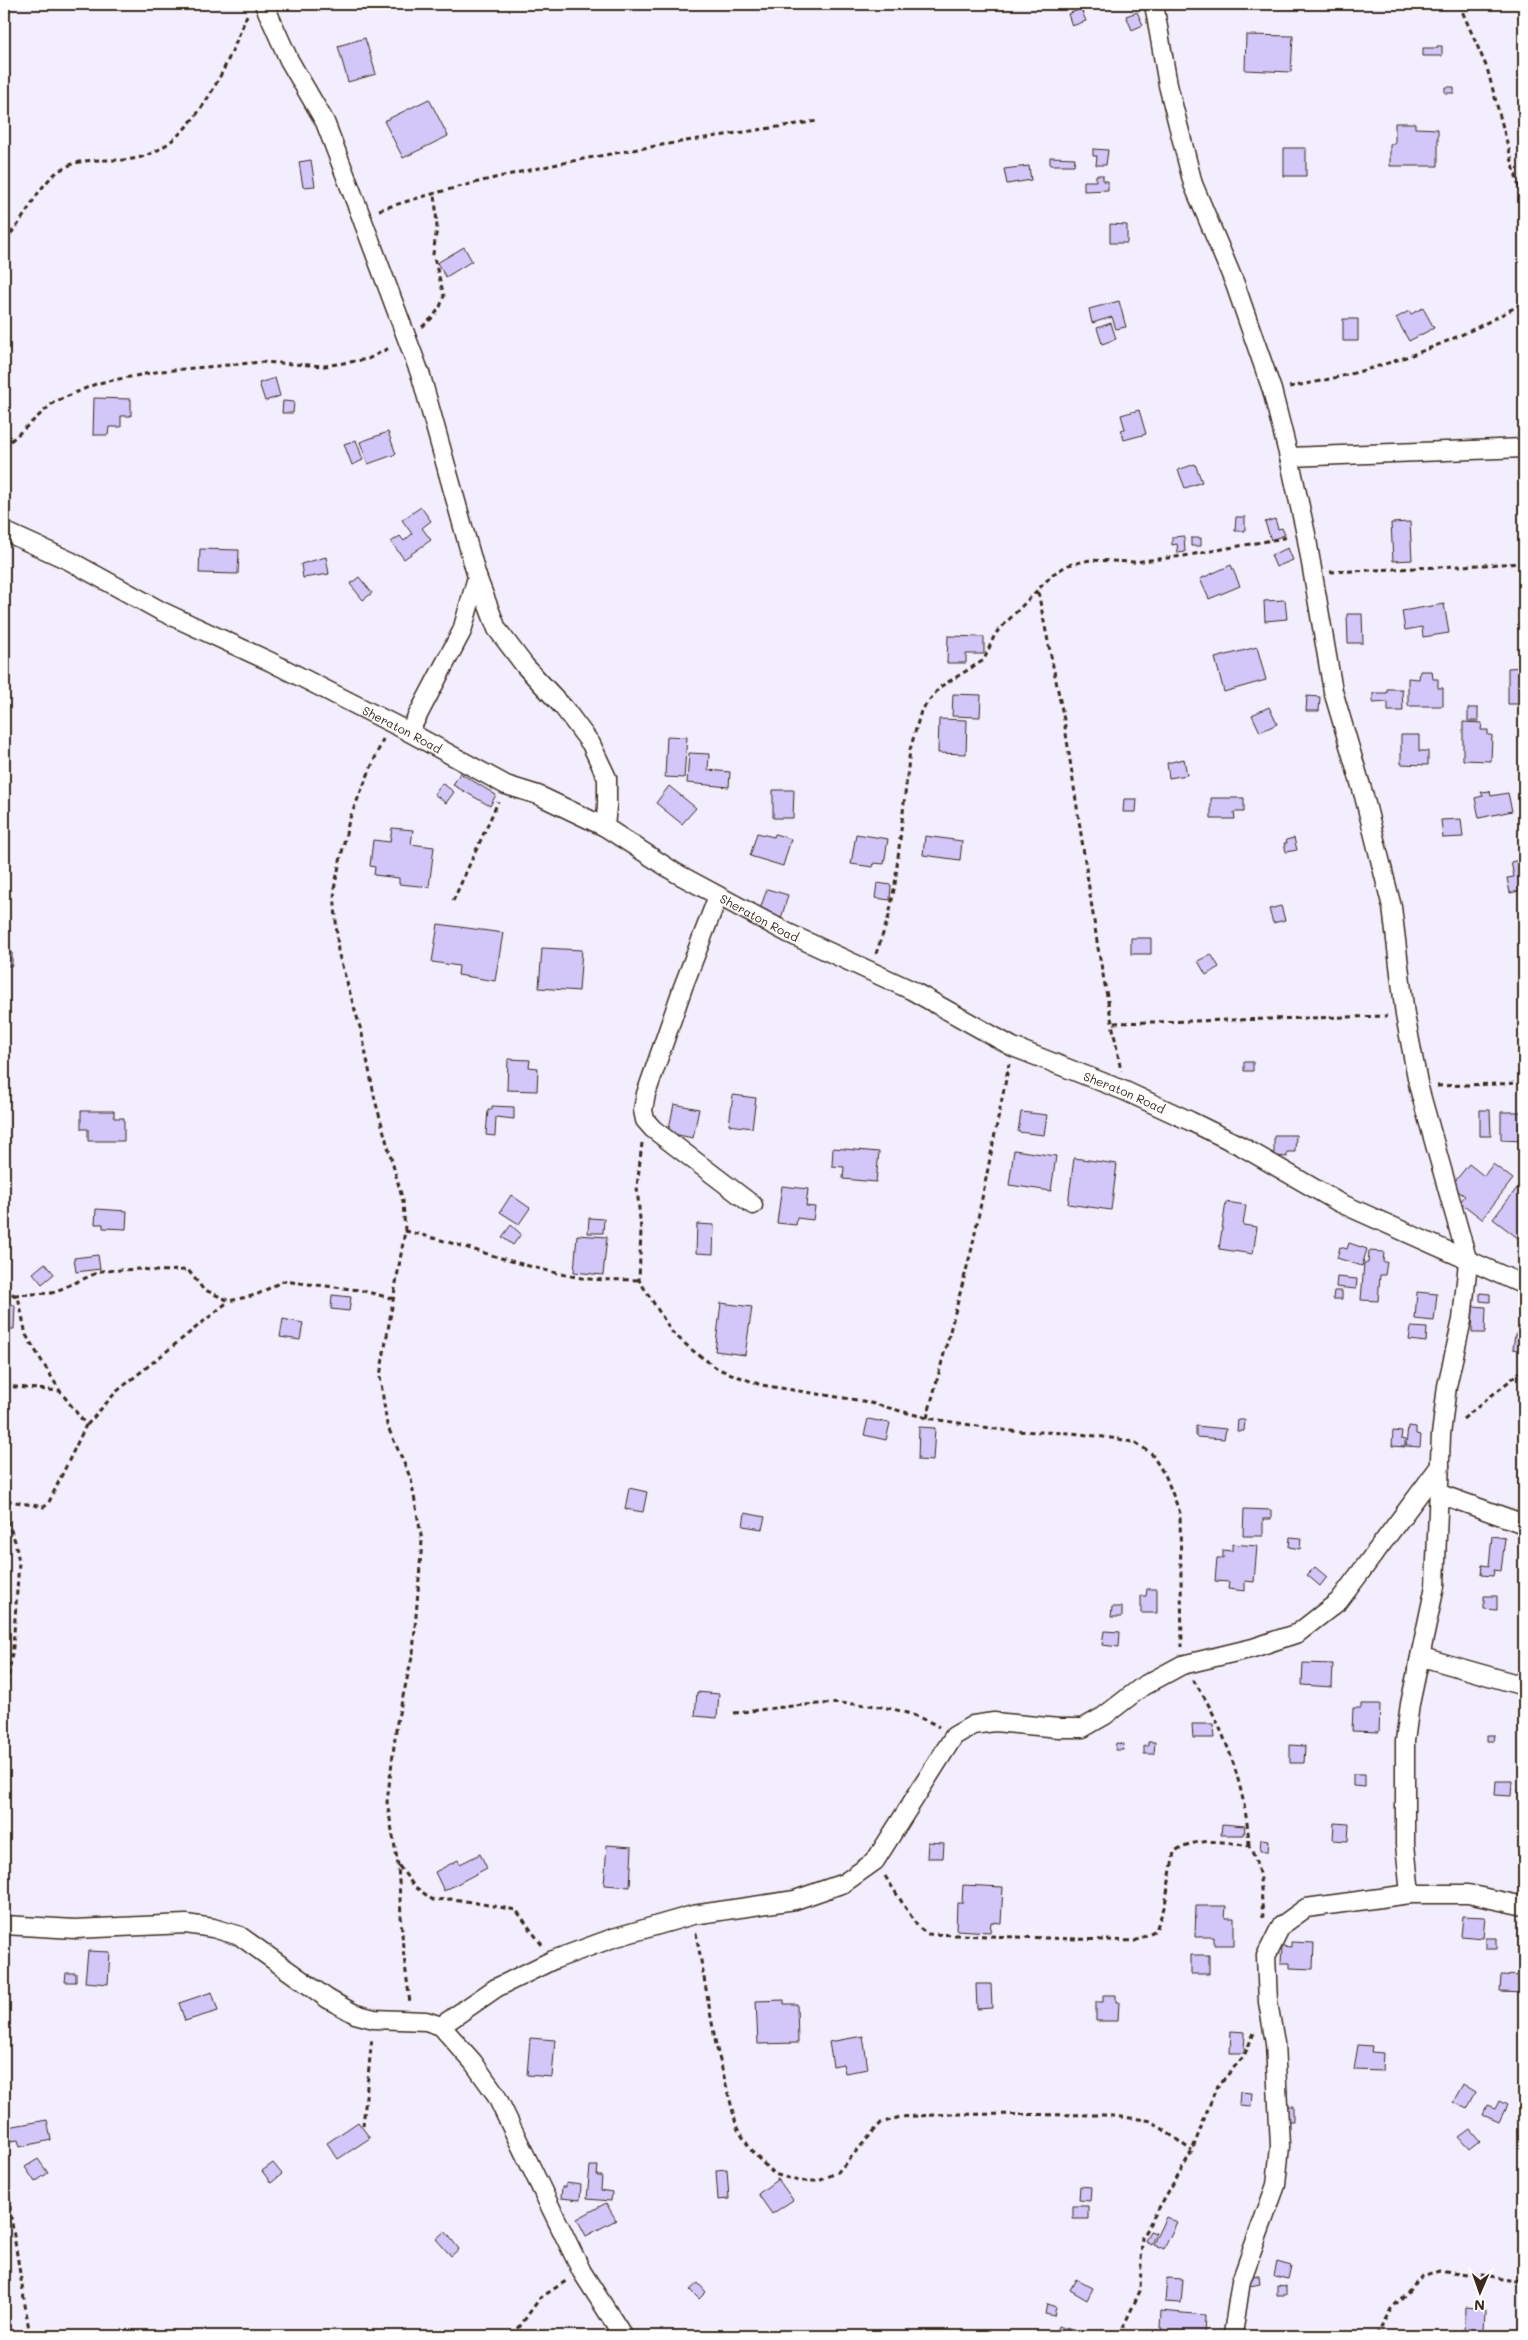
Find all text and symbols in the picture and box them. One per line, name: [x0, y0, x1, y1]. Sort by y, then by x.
street label: Sheraton Road: [360, 702, 445, 757]
street label: Sheraton Road: [717, 890, 802, 945]
street label: Sheraton Road: [1081, 1068, 1168, 1117]
north arrow: [1456, 2268, 1506, 2318]
text: N: [1474, 2296, 1485, 2315]

